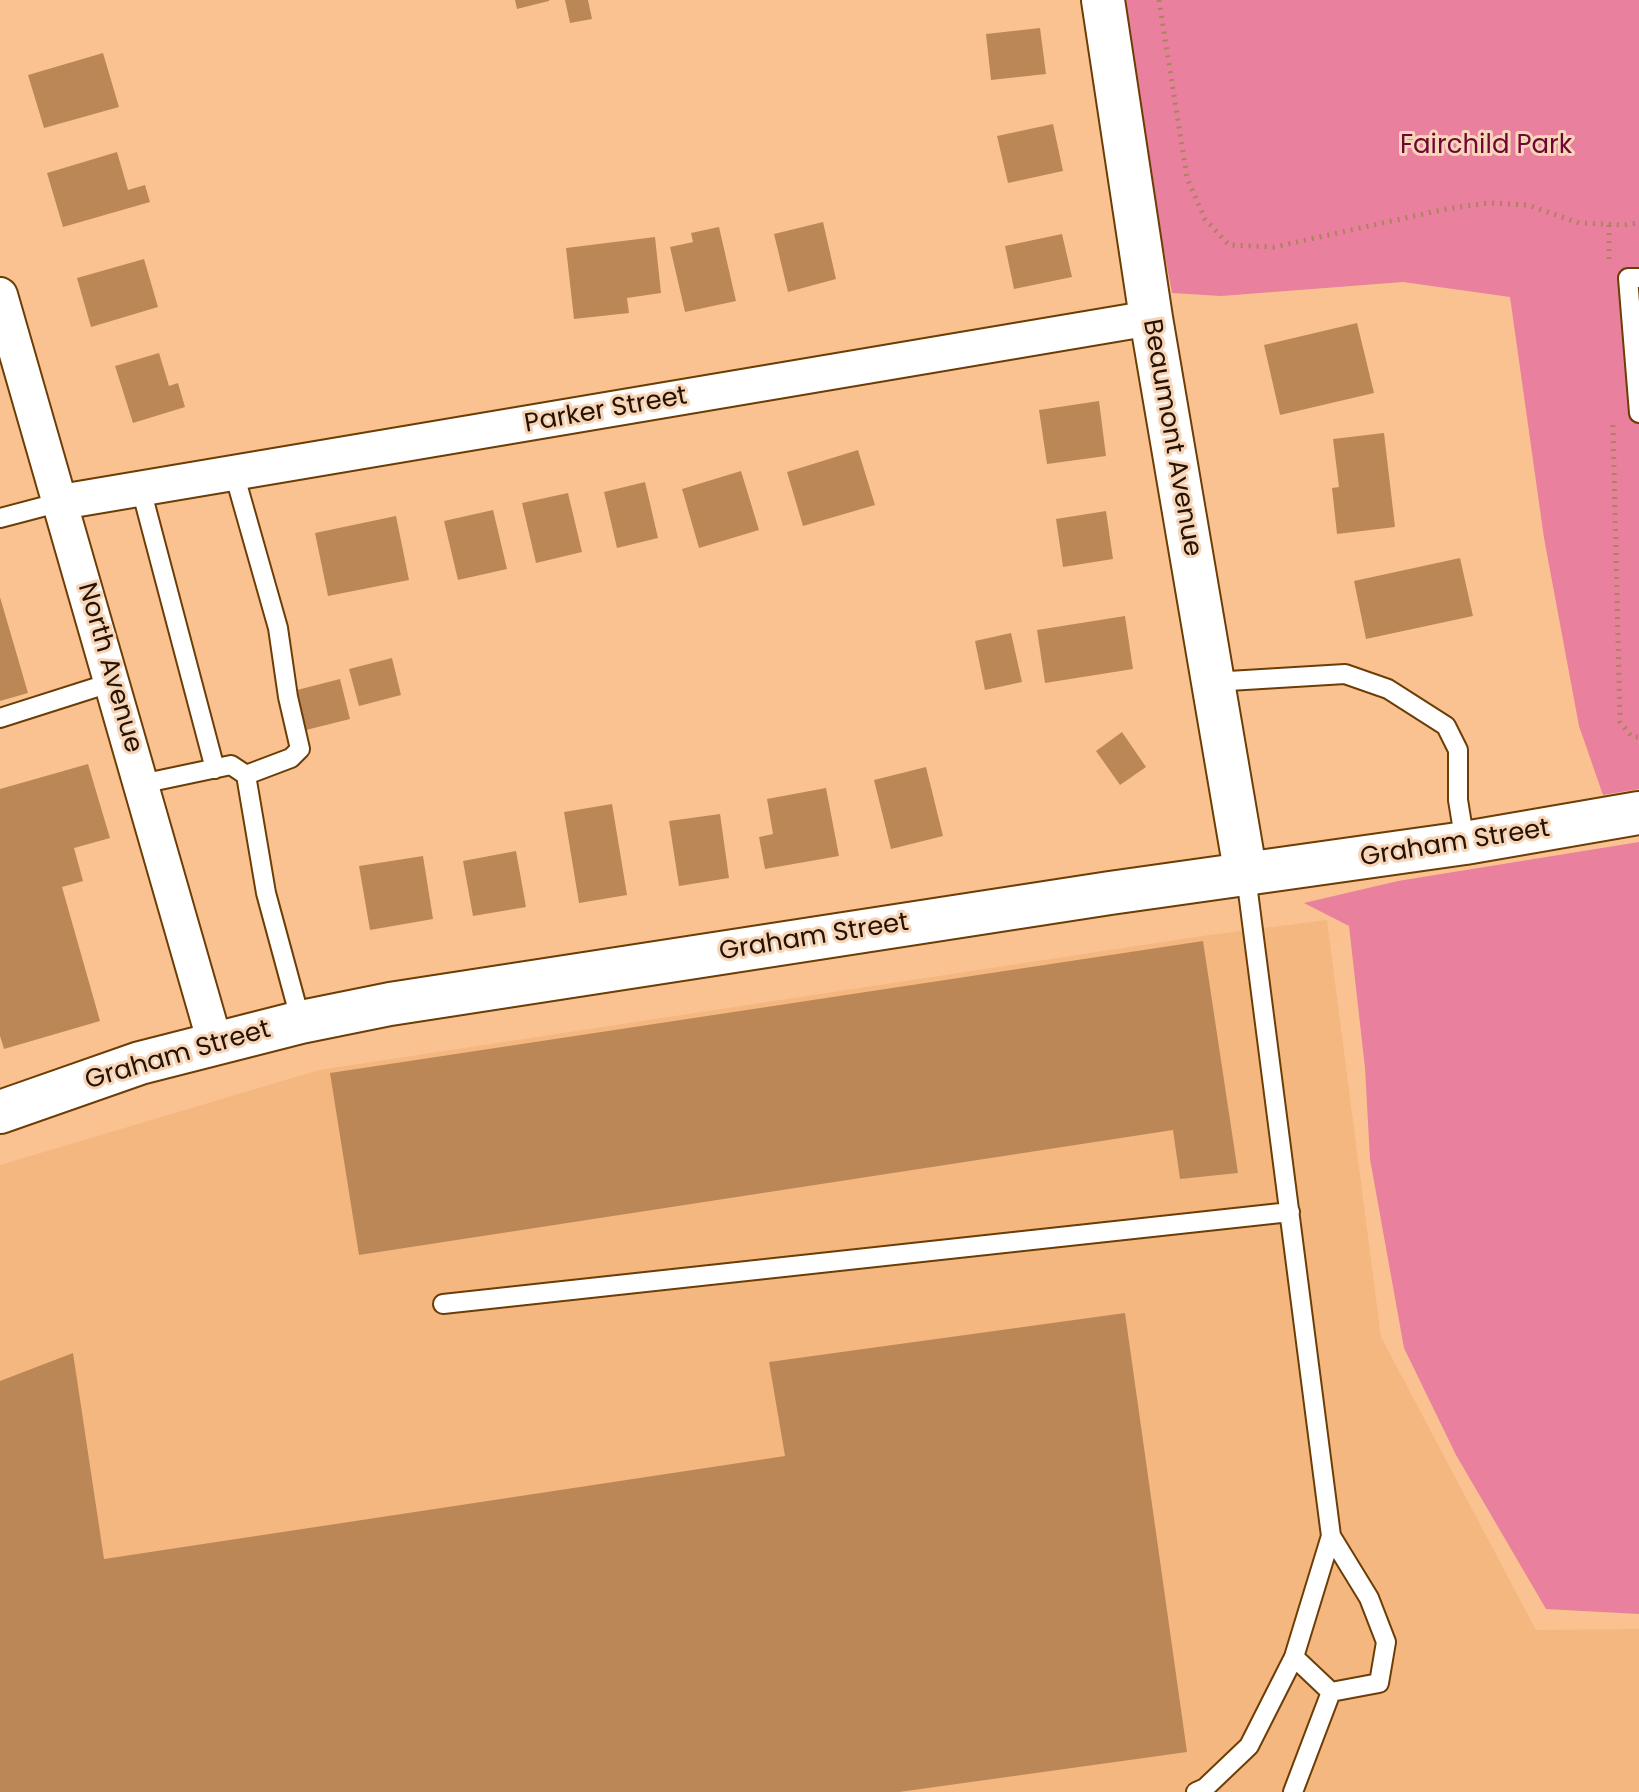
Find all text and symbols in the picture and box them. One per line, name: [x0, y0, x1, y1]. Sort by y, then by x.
park label: Fairchild Park: [1400, 130, 1572, 162]
street label: Beaumont Avenue: [1135, 317, 1207, 559]
street label: Parker Street: [522, 381, 690, 441]
street label: North Avenue: [70, 579, 148, 757]
street label: Graham Street: [1358, 814, 1552, 874]
street label: Graham Street: [717, 908, 911, 968]
street label: Graham Street: [82, 1015, 274, 1097]

